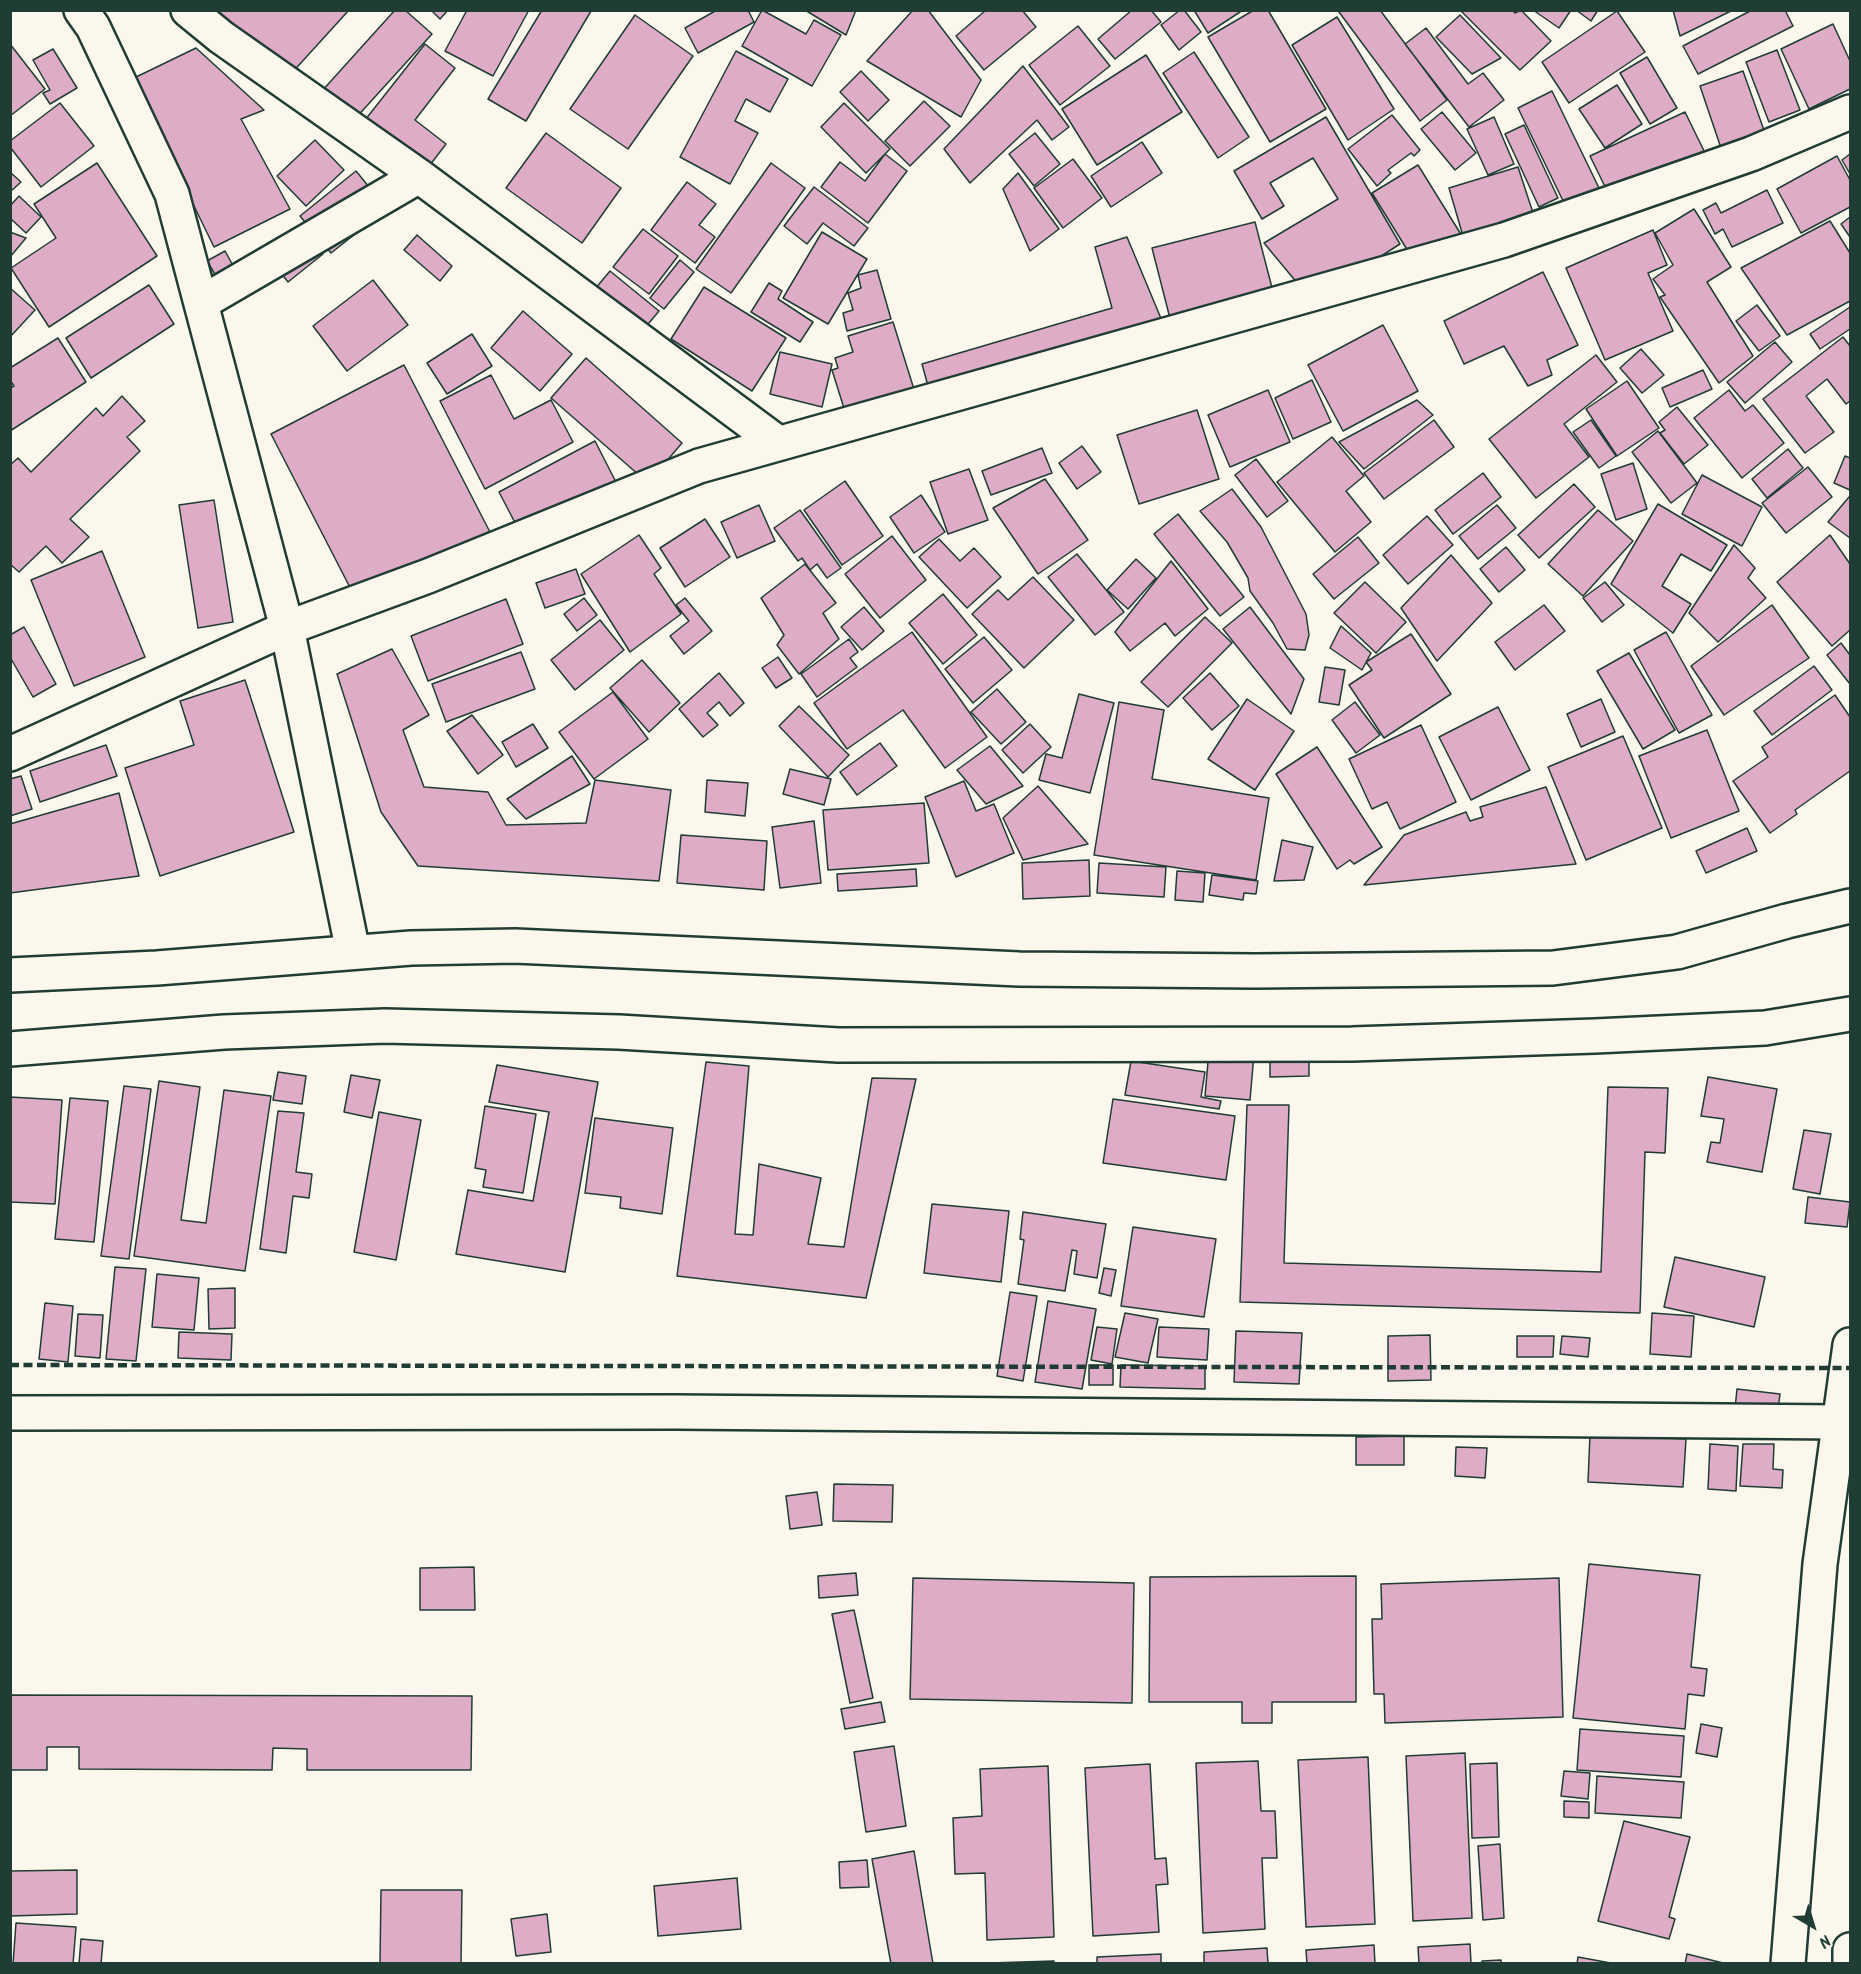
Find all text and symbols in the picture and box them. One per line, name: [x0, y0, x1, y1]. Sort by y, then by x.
north arrow: [1783, 1896, 1843, 1956]
text: N: [1813, 1928, 1836, 1954]

